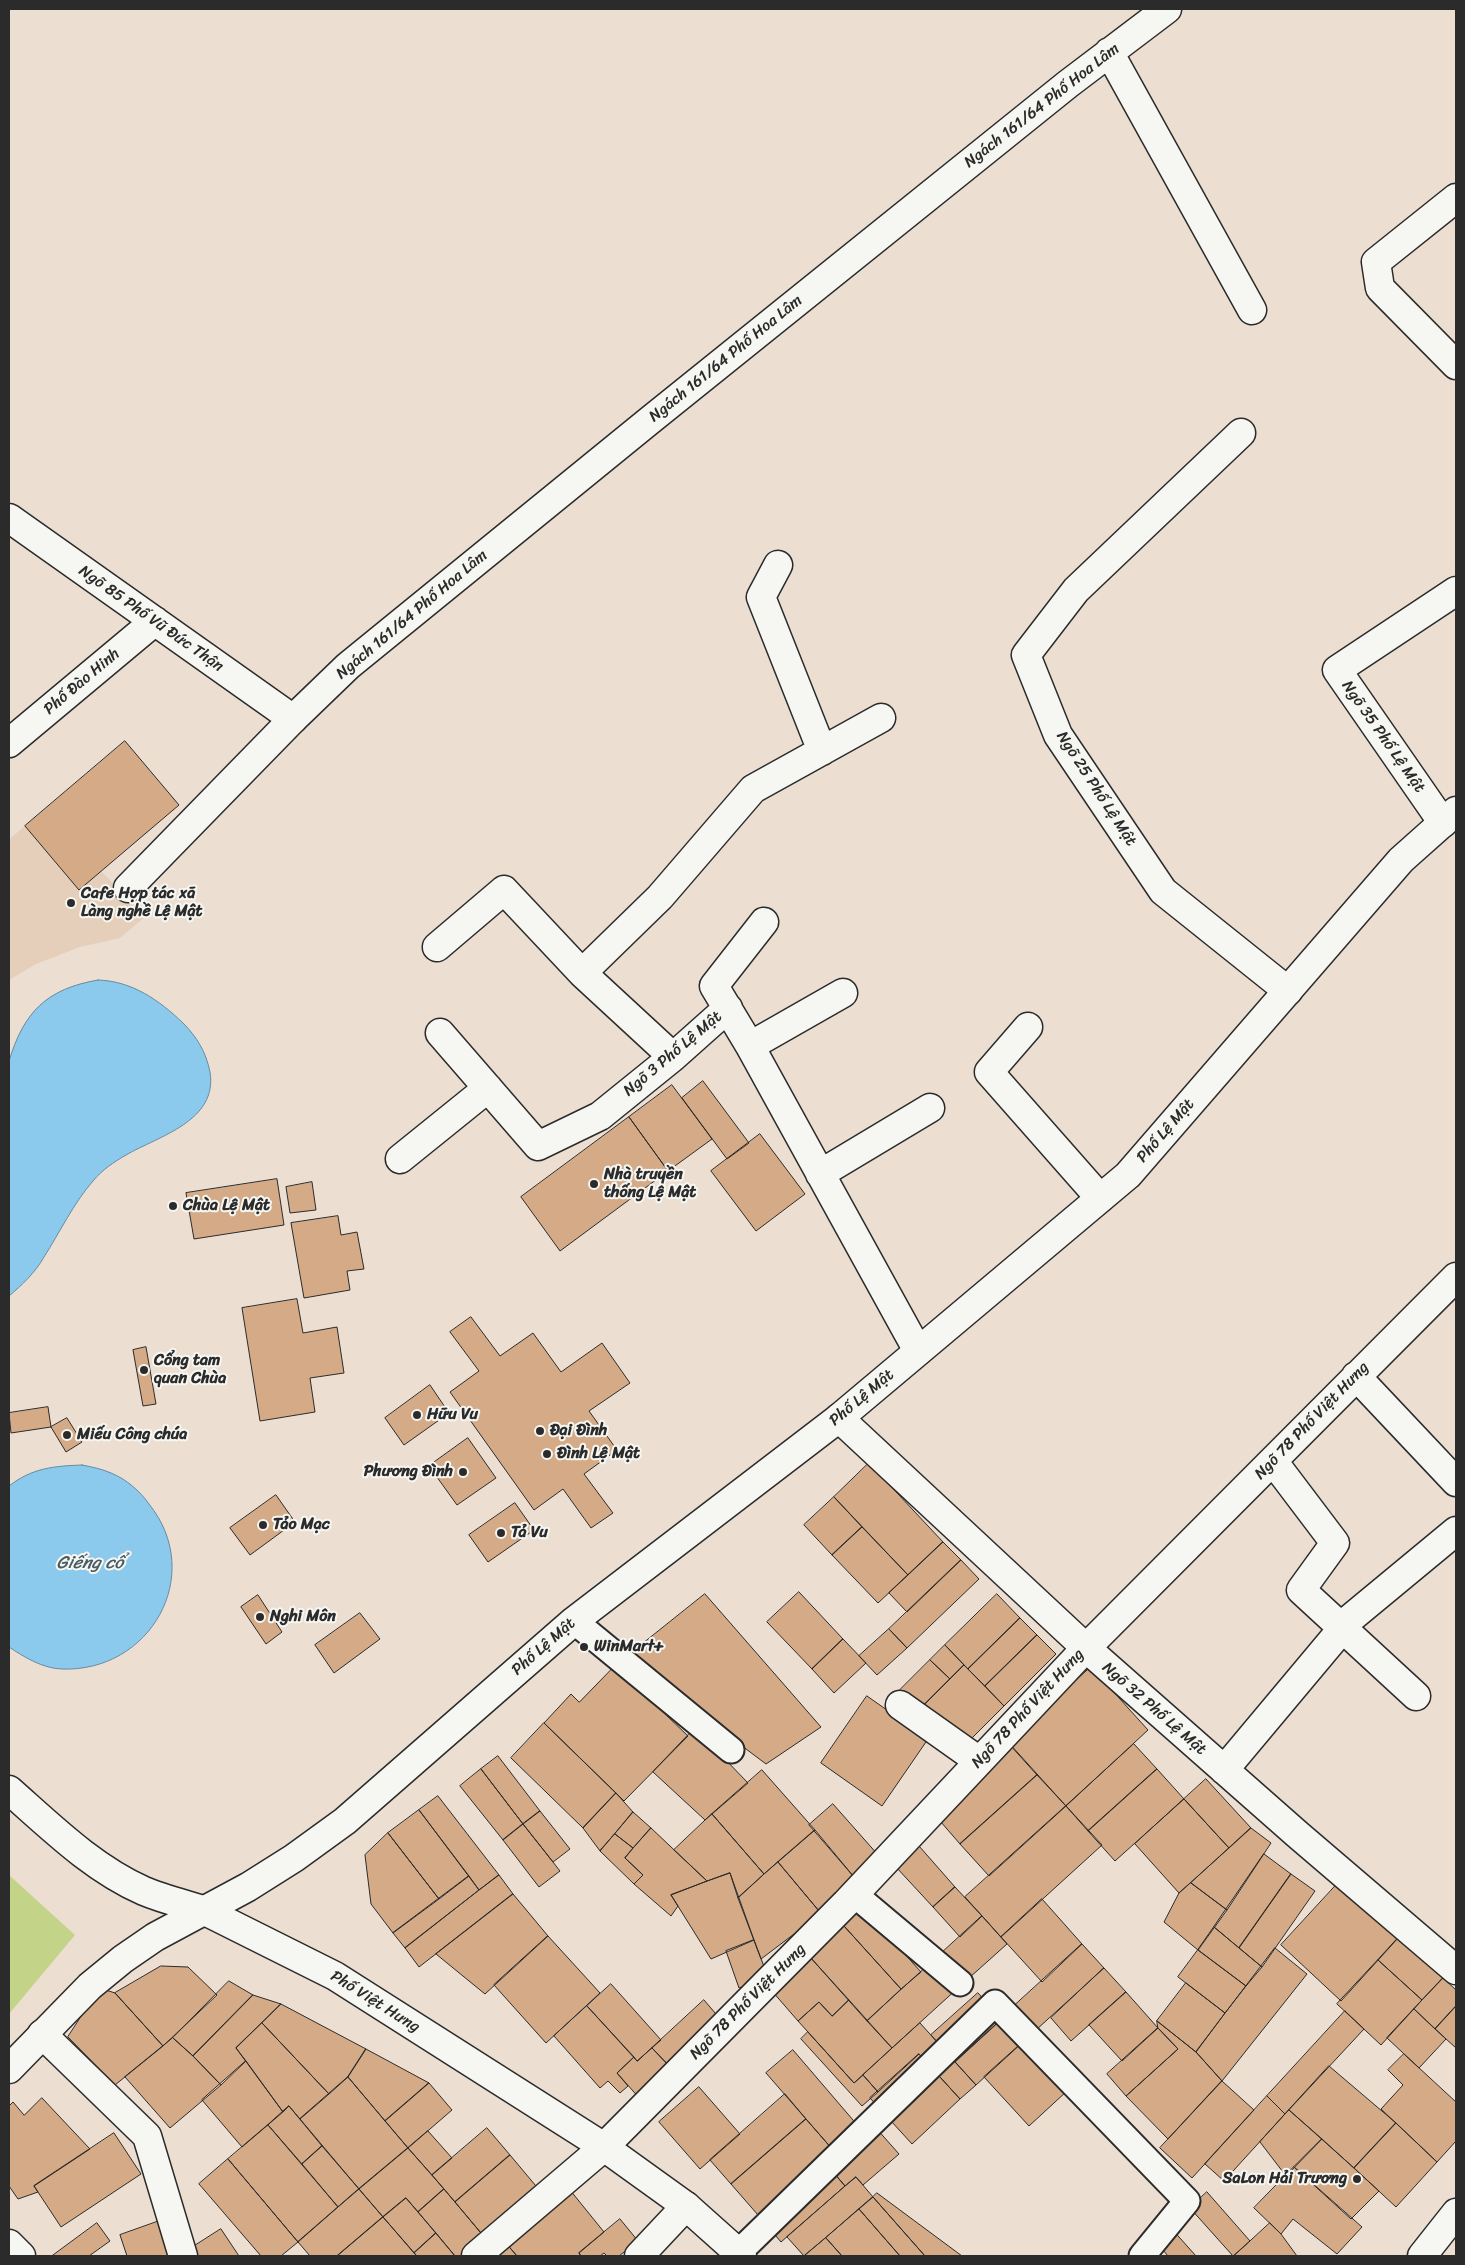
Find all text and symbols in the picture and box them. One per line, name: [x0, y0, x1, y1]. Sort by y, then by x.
street label: Ngách 161/64 Phố Hoa Lâm: [961, 39, 1123, 173]
street label: Ngách 161/64 Phố Hoa Lâm: [646, 291, 806, 427]
street label: Ngách 161/64 Phố Hoa Lâm: [332, 546, 492, 684]
street label: Ngõ 85 Phố Vũ Đức Thận: [75, 562, 227, 676]
street label: Phố Đào Hinh: [40, 645, 124, 719]
street label: Ngõ 35 Phố Lệ Mật: [1337, 677, 1429, 797]
street label: Ngõ 25 Phố Lệ Mật: [1052, 728, 1140, 850]
place label: Cafe Hợp tác xã Làng nghề Lệ Mật: [81, 884, 203, 922]
marker: Cafe Hợp tác xã Làng nghề Lệ Mật: [65, 897, 77, 909]
street label: Ngõ 3 Phố Lệ Mật: [620, 1007, 726, 1101]
street label: Phố Lệ Mật: [1133, 1095, 1199, 1167]
place label: Nhà truyền thống Lệ Mật: [604, 1165, 696, 1203]
marker: Nhà truyền thống Lệ Mật: [588, 1178, 600, 1190]
place label: Chùa Lệ Mật: [183, 1196, 270, 1216]
marker: Chùa Lệ Mật: [167, 1200, 179, 1212]
place label: Cổng tam quan Chùa: [154, 1351, 226, 1389]
street label: Ngõ 78 Phố Việt Hưng: [1251, 1358, 1373, 1484]
marker: Cổng tam quan Chùa: [138, 1364, 150, 1376]
street label: Phố Lệ Mật: [826, 1366, 898, 1430]
place label: Hữu Vu: [427, 1405, 478, 1425]
marker: Hữu Vu: [411, 1409, 423, 1421]
place label: Đại Đình: [550, 1421, 607, 1441]
place label: Miếu Công chúa: [77, 1425, 187, 1445]
marker: Đại Đình: [534, 1425, 546, 1437]
marker: Miếu Công chúa: [61, 1429, 73, 1441]
place label: Đình Lệ Mật: [557, 1444, 640, 1464]
marker: Đình Lệ Mật: [541, 1448, 553, 1460]
place label: Phương Đình: [364, 1462, 453, 1482]
marker: Phương Đình: [457, 1466, 469, 1478]
place label: Tảo Mạc: [273, 1515, 330, 1535]
marker: Tảo Mạc: [257, 1519, 269, 1531]
place label: Tả Vu: [511, 1523, 548, 1543]
marker: Tả Vu: [495, 1527, 507, 1539]
water label: Giếng cổ: [56, 1552, 124, 1574]
place label: Nghi Môn: [270, 1607, 336, 1627]
marker: Nghi Môn: [254, 1611, 266, 1623]
street label: Phố Lệ Mật: [508, 1614, 580, 1680]
place label: WinMart+: [594, 1637, 664, 1657]
marker: WinMart+: [578, 1641, 590, 1653]
street label: Ngõ 78 Phố Việt Hưng: [968, 1645, 1088, 1773]
street label: Ngõ 32 Phố Lệ Mật: [1098, 1658, 1210, 1760]
street label: Ngõ 78 Phố Việt Hưng: [686, 1940, 810, 2064]
street label: Phố Việt Hưng: [327, 1967, 423, 2037]
place label: SaLon Hải Trương: [1223, 2169, 1347, 2189]
marker: SaLon Hải Trương: [1351, 2173, 1363, 2185]

